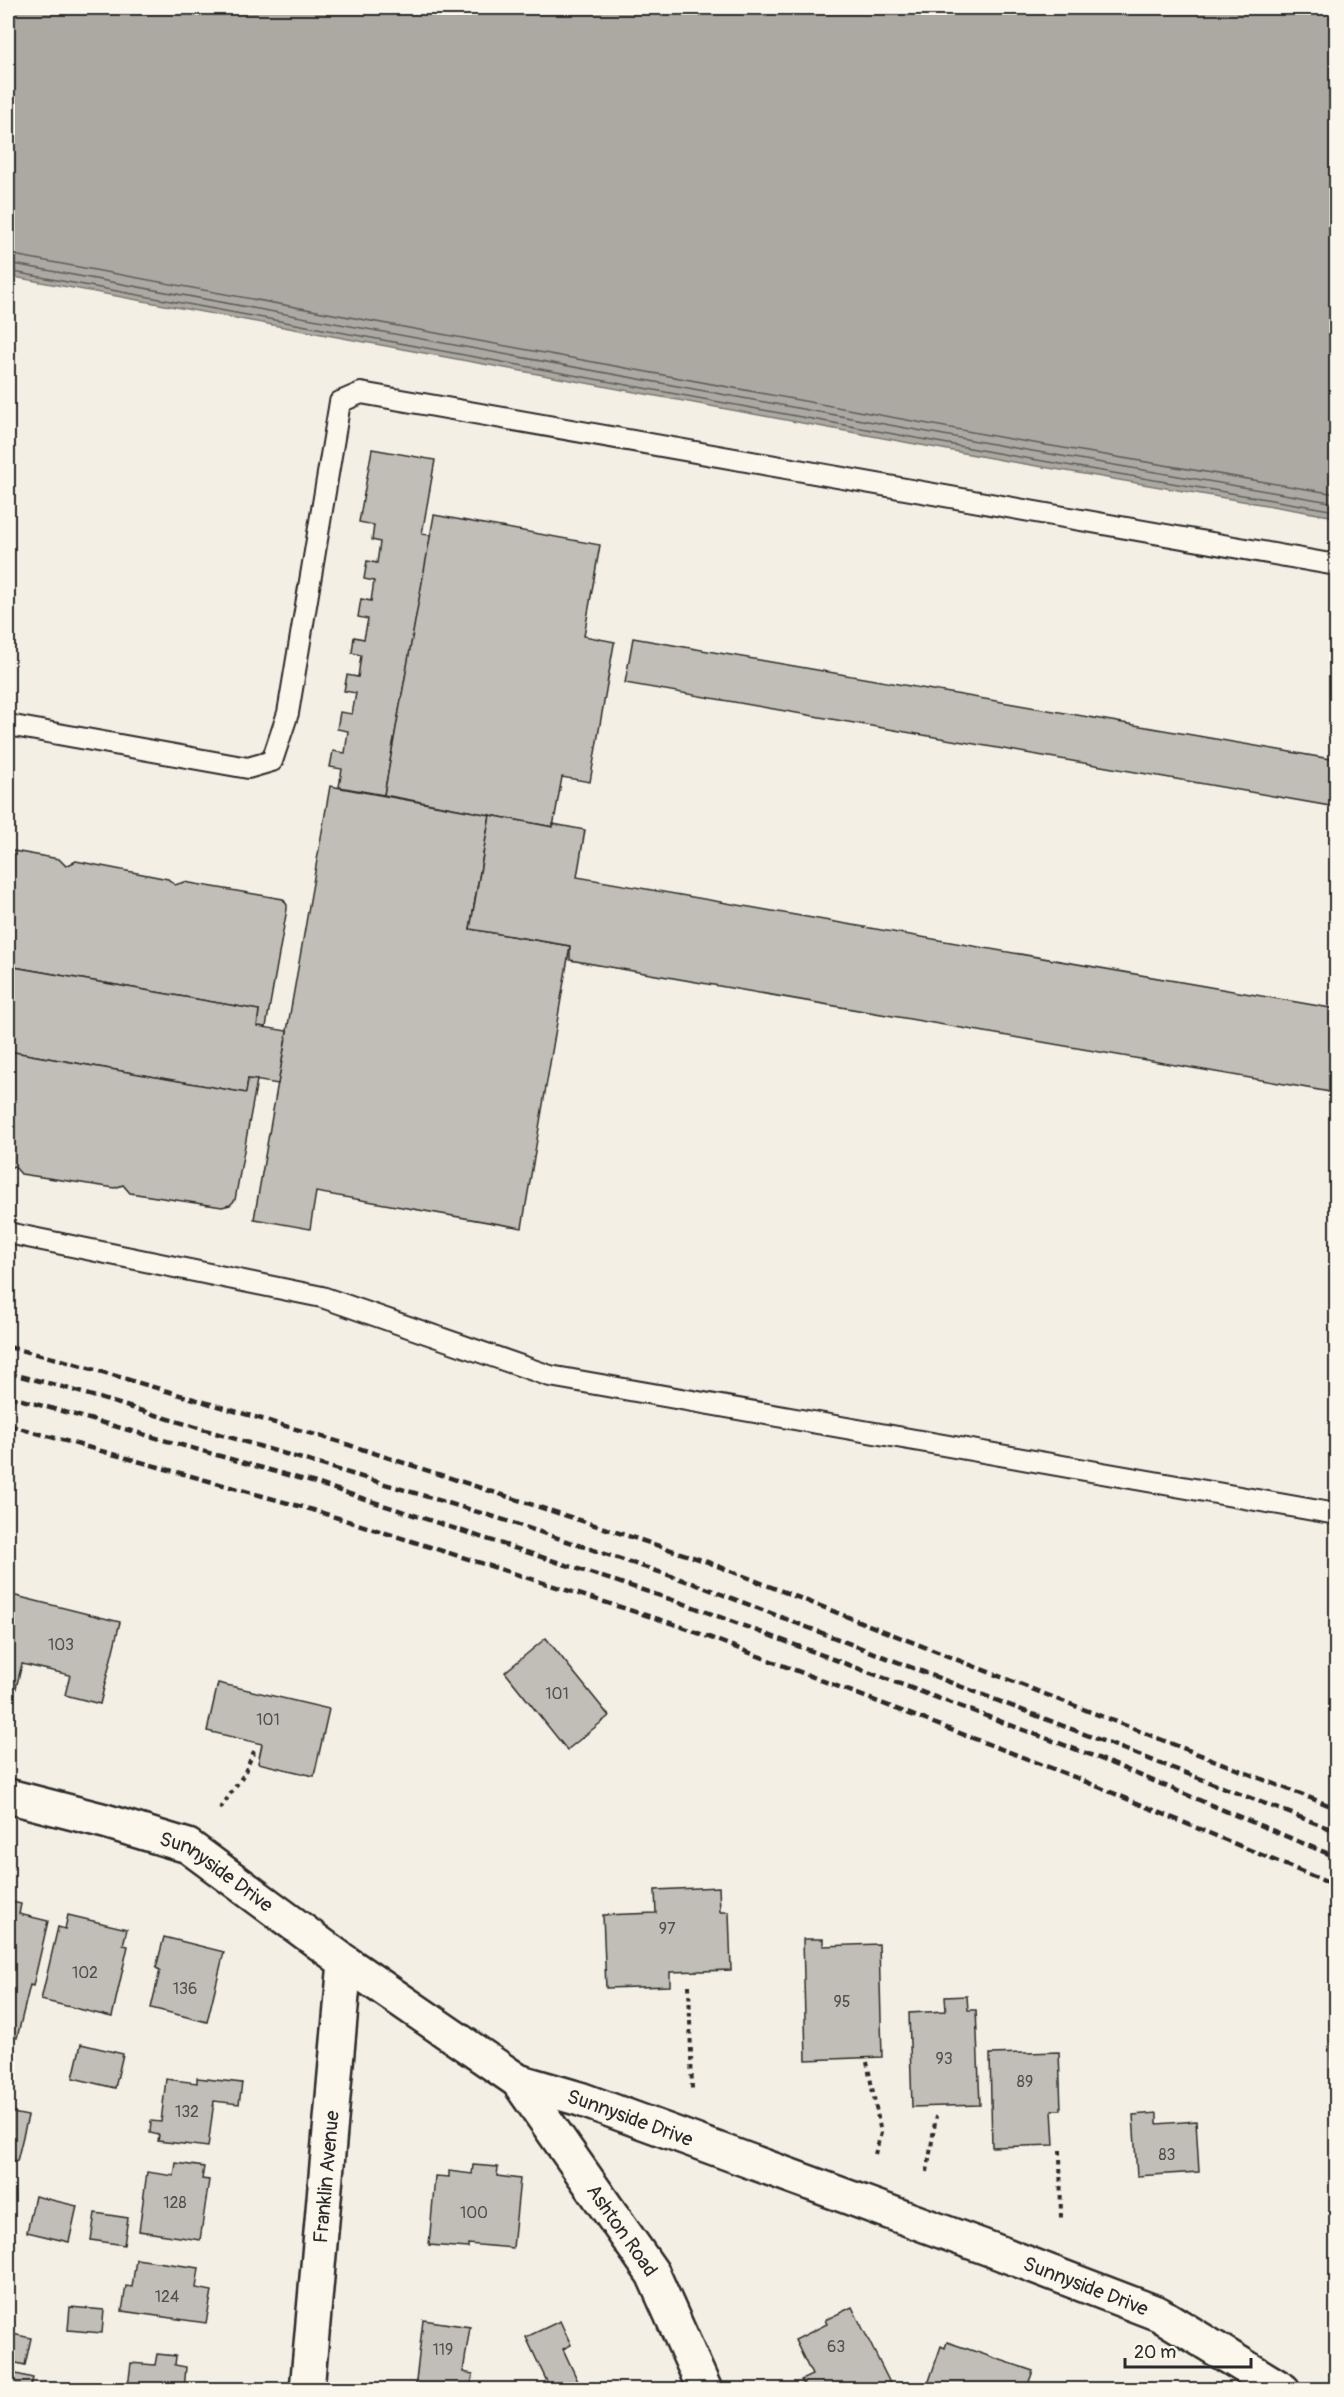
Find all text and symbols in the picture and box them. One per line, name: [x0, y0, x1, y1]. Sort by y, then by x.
house number: 103: [48, 1635, 74, 1655]
house number: 101: [545, 1684, 569, 1704]
house number: 101: [256, 1710, 280, 1730]
street label: Sunnyside Drive: [157, 1826, 278, 1917]
house number: 97: [659, 1919, 676, 1939]
house number: 102: [72, 1963, 98, 1983]
house number: 136: [173, 1979, 197, 1999]
house number: 95: [834, 1992, 850, 2012]
house number: 93: [935, 2049, 953, 2069]
house number: 89: [1017, 2072, 1033, 2092]
street label: Sunnyside Drive: [564, 2083, 697, 2152]
house number: 132: [175, 2102, 199, 2122]
street label: Franklin Avenue: [308, 2109, 344, 2244]
house number: 83: [1159, 2145, 1176, 2165]
street label: Ashton Road: [581, 2179, 663, 2281]
house number: 128: [163, 2193, 187, 2213]
house number: 100: [460, 2203, 488, 2223]
street label: Sunnyside Drive: [1020, 2251, 1152, 2321]
house number: 124: [155, 2287, 179, 2307]
scale bar: [1125, 2331, 1251, 2369]
house number: 63: [827, 2337, 845, 2357]
house number: 119: [433, 2340, 453, 2360]
text: 20 m: [1134, 2341, 1176, 2364]

